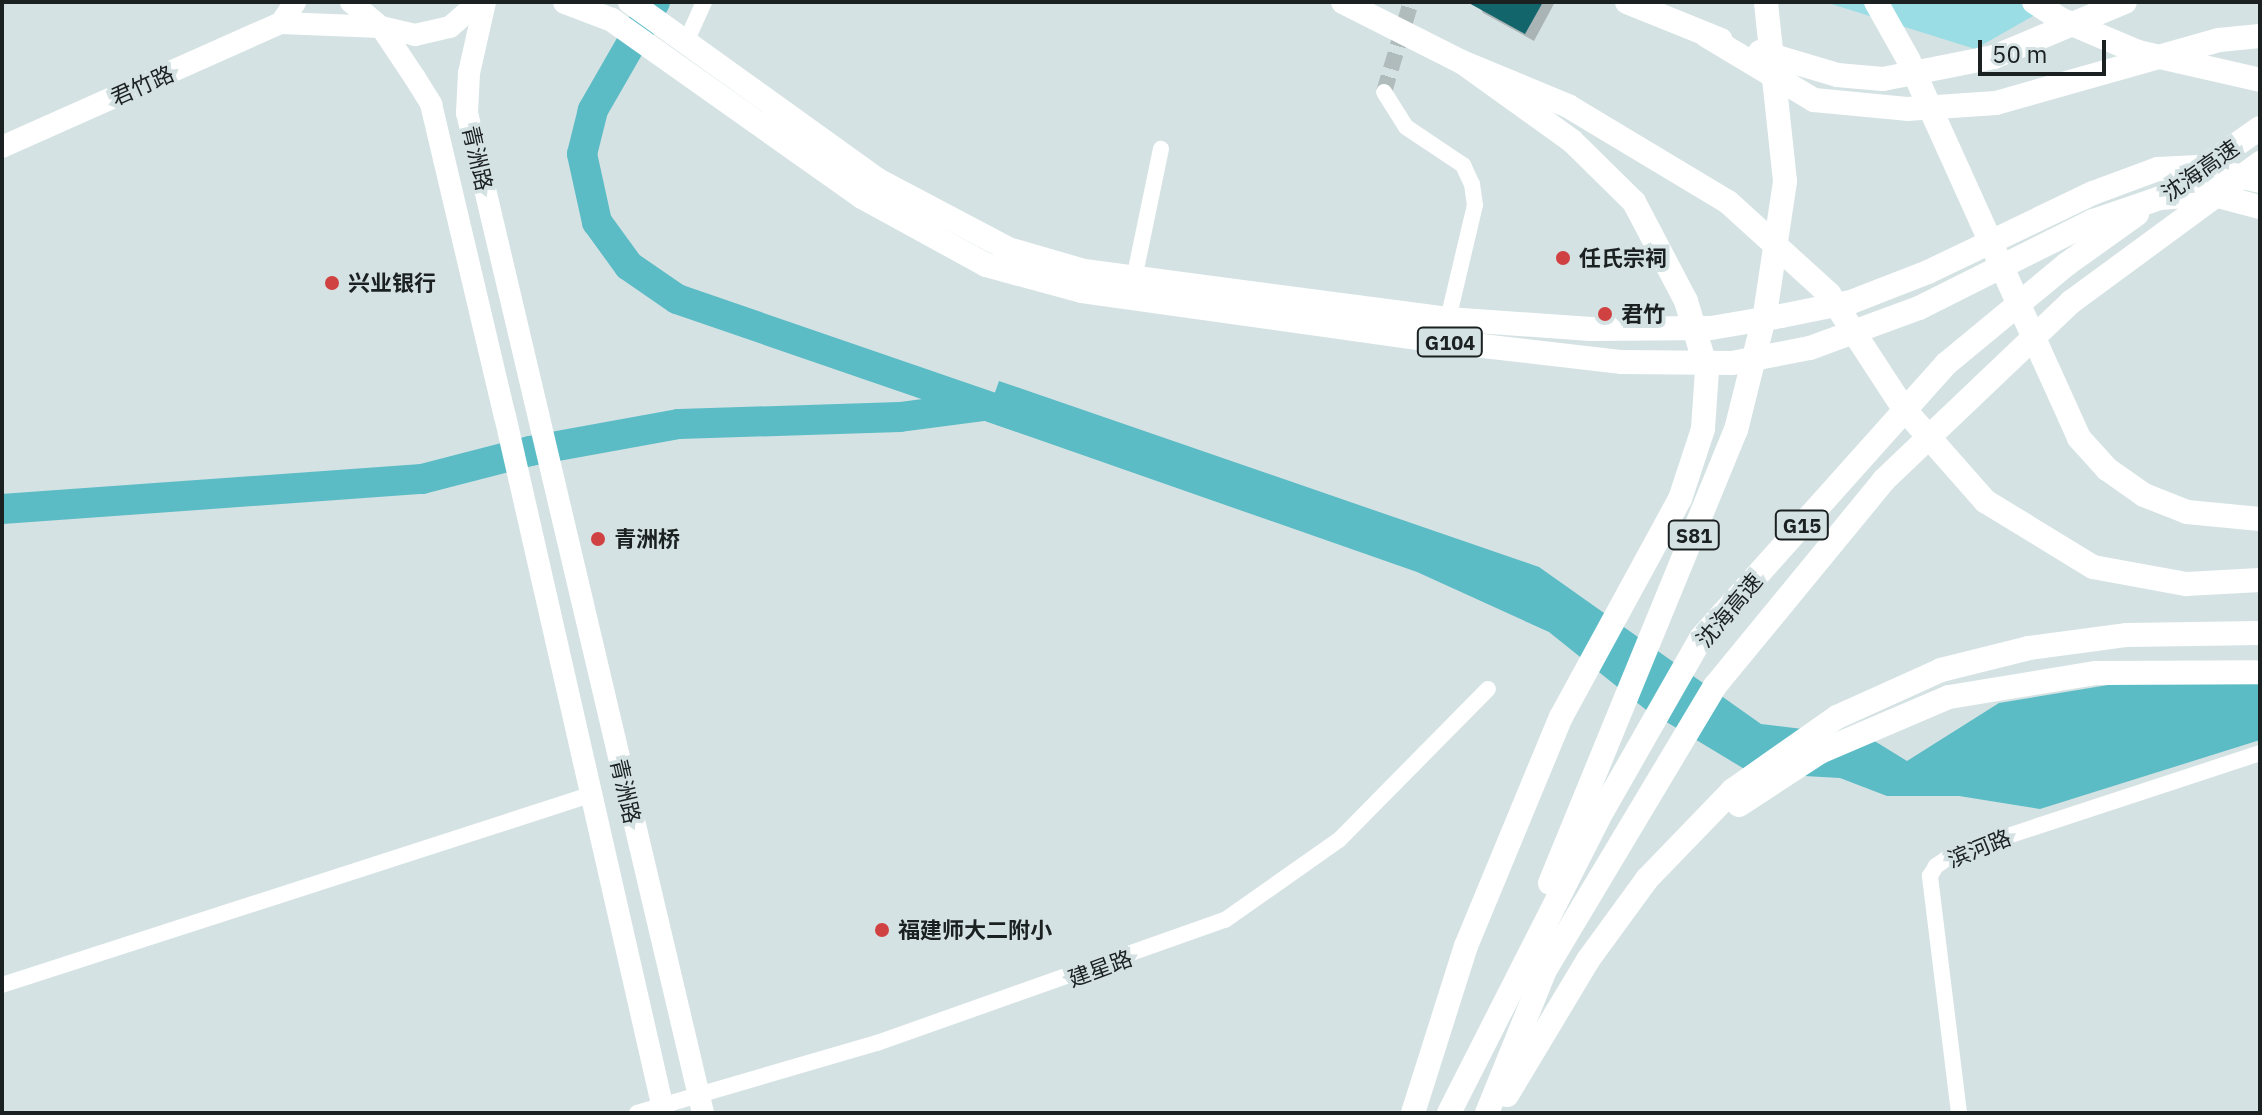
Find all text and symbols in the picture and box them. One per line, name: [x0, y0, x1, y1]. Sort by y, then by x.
scale bar: [1982, 24, 2110, 74]
text: 50 m: [1992, 38, 2047, 70]
street label: 君竹路: [106, 60, 178, 110]
street label: 青洲路: [458, 123, 498, 193]
street label: 沈海高速: [2156, 134, 2244, 206]
place label: 任氏宗祠: [1579, 245, 1667, 271]
marker: 任氏宗祠: [1554, 249, 1572, 267]
place label: 兴业银行: [348, 270, 436, 296]
marker: 兴业银行: [323, 274, 341, 292]
place label: 君竹: [1621, 301, 1665, 327]
marker: 君竹: [1596, 305, 1614, 323]
road number: G104: [1416, 326, 1484, 358]
road number: G15: [1774, 509, 1830, 541]
road number: S81: [1666, 519, 1722, 551]
place label: 青洲桥: [614, 526, 680, 552]
marker: 青洲桥: [589, 530, 607, 548]
street label: 沈海高速: [1691, 568, 1767, 652]
street label: 青洲路: [606, 756, 646, 826]
street label: 滨河路: [1943, 823, 2015, 873]
place label: 福建师大二附小: [898, 917, 1052, 943]
marker: 福建师大二附小: [873, 921, 891, 939]
street label: 建星路: [1064, 944, 1136, 992]

